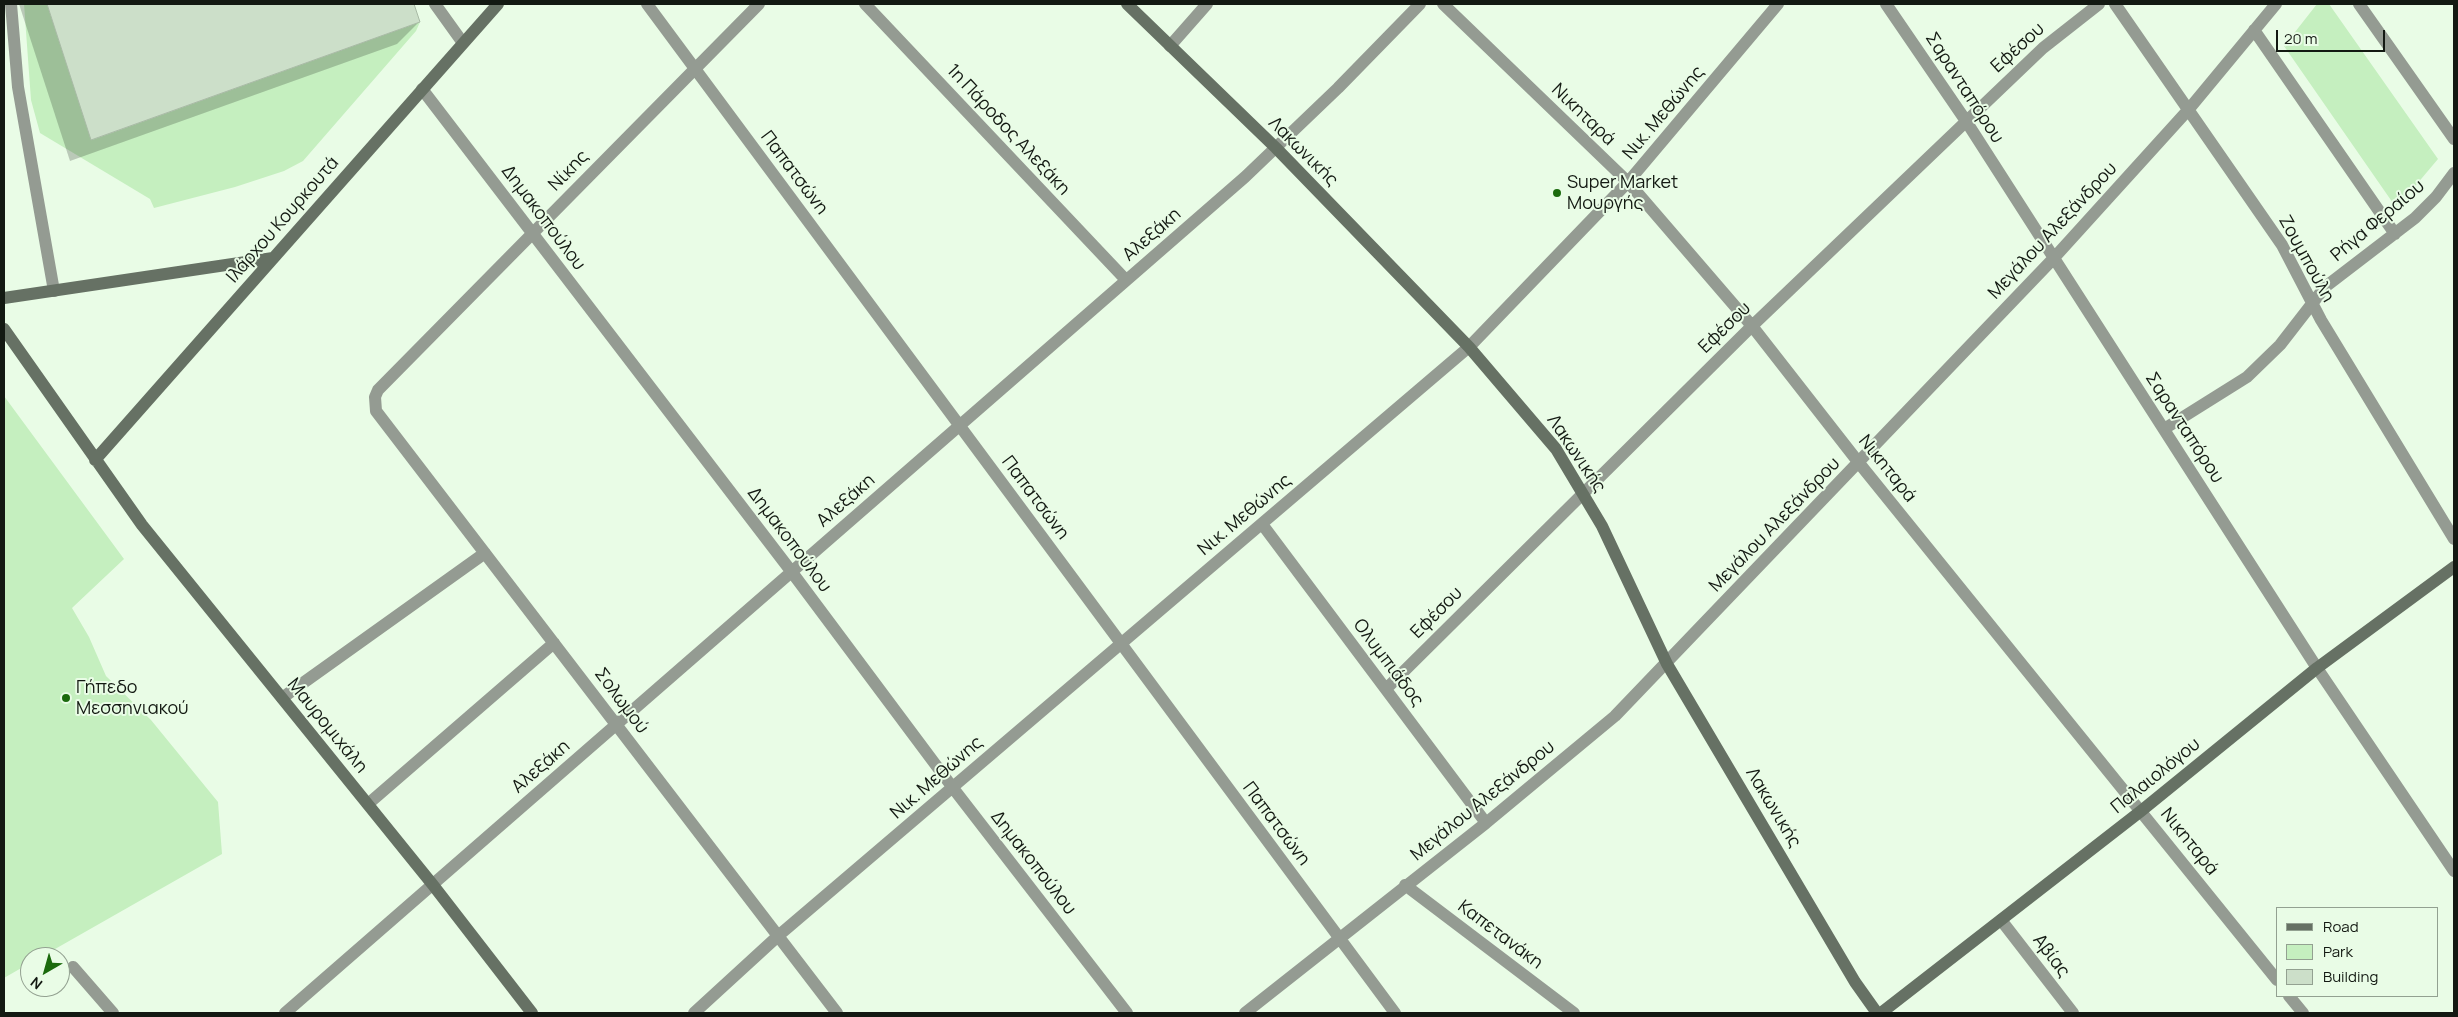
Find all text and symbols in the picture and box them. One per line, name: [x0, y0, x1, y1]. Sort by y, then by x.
street label: Εφέσου: [1987, 18, 2049, 78]
scale bar: [2278, 20, 2387, 52]
text: 20 m: [2284, 28, 2317, 49]
street label: Σαρανταπόρου: [1920, 29, 2008, 147]
street label: 1η Πάροδος Αλεξάκη: [942, 60, 1074, 200]
street label: Νικ. Μεθώνης: [1619, 62, 1709, 164]
street label: Νικηταρά: [1547, 79, 1619, 151]
street label: Λακωνικής: [1264, 113, 1342, 191]
street label: Παπατσώνη: [756, 127, 832, 219]
street label: Νίκης: [544, 146, 594, 196]
street label: Ιλάρχου Κουρκουτά: [222, 152, 344, 288]
street label: Μεγάλου Αλεξάνδρου: [1984, 158, 2122, 304]
street label: Δημακοπούλου: [496, 161, 590, 275]
place label: Super Market Μουργής: [1567, 172, 1678, 214]
street label: Ρήγα Φεραίου: [2327, 176, 2429, 266]
marker: Super Market Μουργής: [1551, 187, 1563, 199]
street label: Αλεξάκη: [1119, 204, 1185, 266]
street label: Ζουμπούλη: [2273, 212, 2339, 306]
street label: Εφέσου: [1694, 298, 1756, 358]
street label: Σαρανταπόρου: [2140, 369, 2228, 487]
street label: Λακωνικής: [1542, 411, 1610, 497]
street label: Νικηταρά: [1853, 431, 1921, 507]
street label: Παπατσώνη: [997, 452, 1073, 544]
street label: Μεγάλου Αλεξάνδρου: [1705, 453, 1845, 597]
street label: Αλεξάκη: [813, 470, 879, 532]
street label: Νικ. Μεθώνης: [1194, 470, 1296, 560]
street label: Δημακοπούλου: [742, 483, 836, 597]
street label: Εφέσου: [1407, 583, 1467, 643]
street label: Ολυμπιάδος: [1348, 615, 1428, 711]
street label: Σολωμού: [589, 664, 653, 738]
street label: Μαυρομιχάλη: [282, 674, 372, 778]
place label: Γήπεδο Μεσσηνιακού: [76, 677, 189, 720]
marker: Γήπεδο Μεσσηνιακού: [60, 692, 72, 704]
street label: Νικ. Μεθώνης: [886, 732, 988, 824]
street label: Παλαιολόγου: [2107, 734, 2205, 818]
street label: Αλεξάκη: [508, 736, 574, 798]
street label: Μεγάλου Αλεξάνδρου: [1407, 736, 1559, 866]
street label: Λακωνικής: [1741, 764, 1805, 852]
street label: Παπατσώνη: [1238, 778, 1314, 870]
street label: Νικηταρά: [2155, 804, 2223, 880]
street label: Δημακοπούλου: [986, 807, 1080, 919]
street label: Καπετανάκη: [1453, 896, 1547, 974]
legend: [2276, 907, 2438, 997]
text: Road: [2323, 916, 2359, 937]
street label: Αβίας: [2028, 930, 2074, 982]
text: Park: [2323, 941, 2353, 962]
north arrow: [20, 947, 70, 997]
text: Building: [2323, 966, 2378, 987]
text: N: [26, 973, 46, 994]

